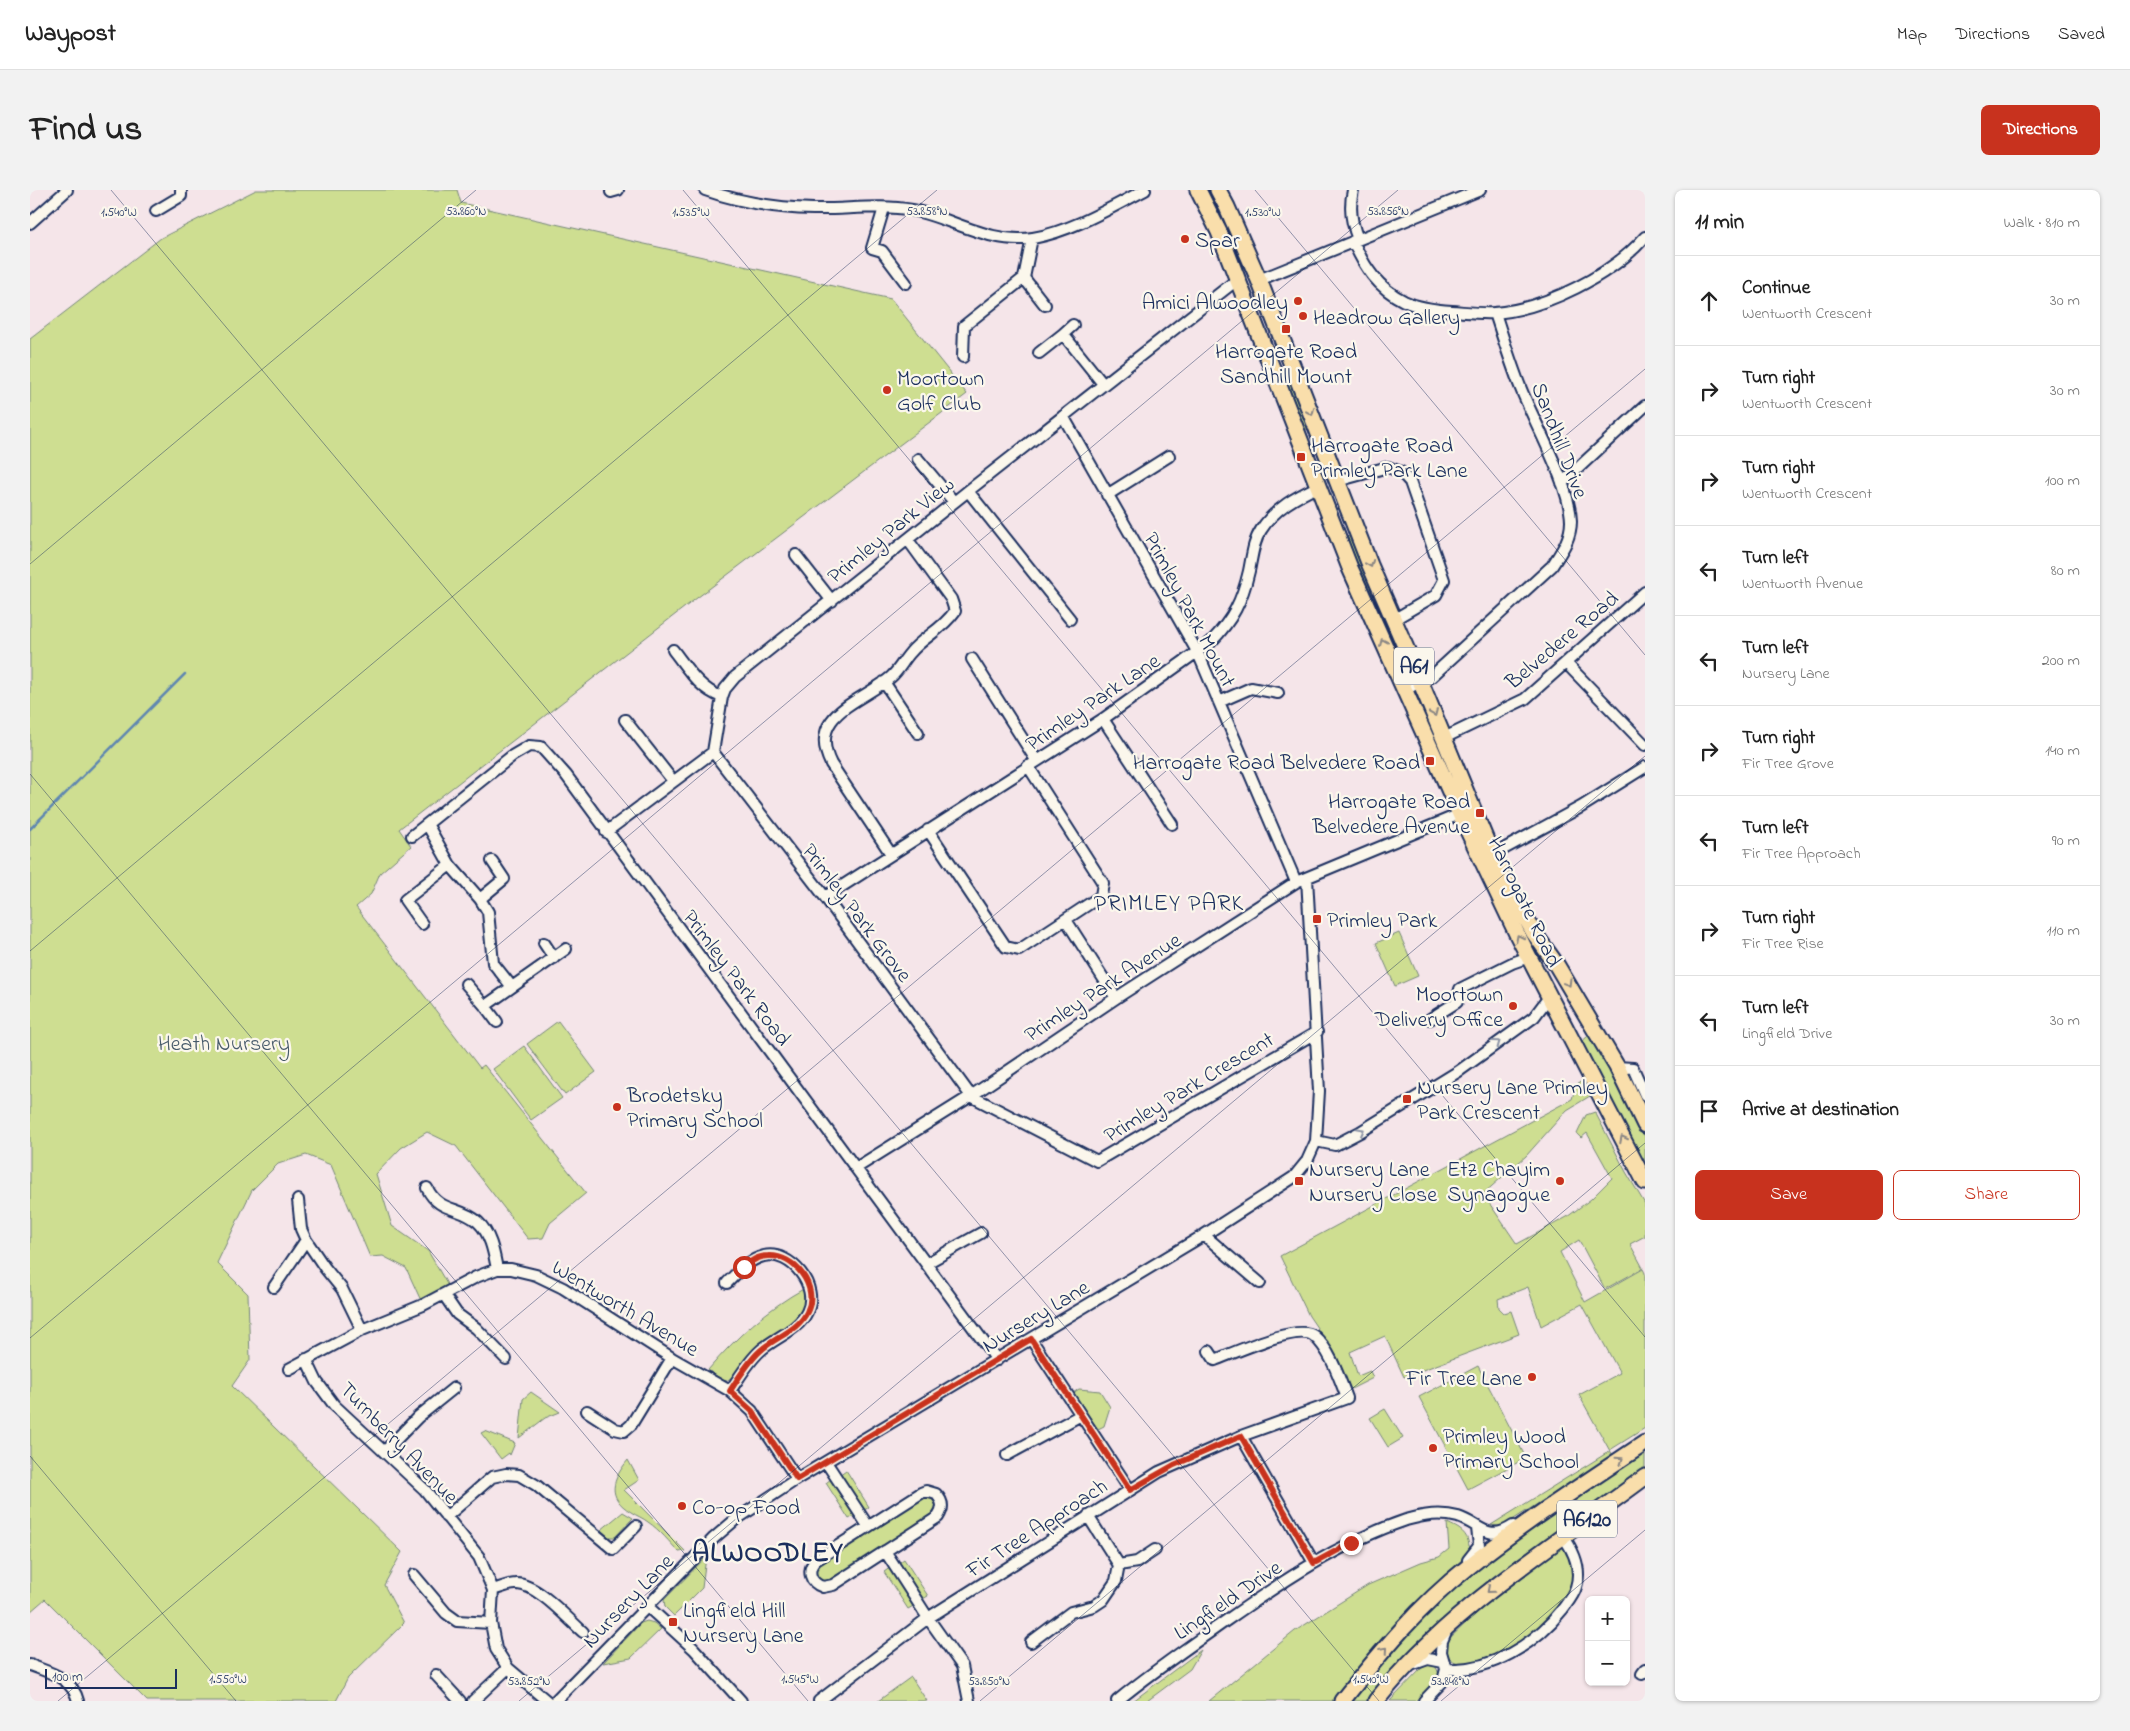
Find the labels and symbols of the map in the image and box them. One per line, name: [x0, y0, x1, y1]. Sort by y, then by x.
text: 53.860°N: [446, 203, 486, 221]
text: 53.858°N: [906, 203, 948, 221]
text: 53.856°N: [1367, 203, 1409, 221]
text: 1.540°W: [101, 204, 137, 222]
text: 1.535°W: [672, 204, 710, 222]
text: 1.530°W: [1245, 204, 1281, 222]
place label: Spar: [1195, 226, 1240, 258]
marker: Spar: [1179, 233, 1191, 245]
place label: Amici Alwoodley: [1142, 288, 1288, 321]
marker: Amici Alwoodley: [1292, 295, 1304, 307]
place label: Headrow Gallery: [1313, 303, 1460, 336]
marker: Headrow Gallery: [1297, 310, 1309, 322]
marker: Harrogate Road Sandhill Mount: [1280, 323, 1292, 335]
place label: Harrogate Road Sandhill Mount: [1215, 337, 1357, 394]
place label: Moortown Golf Club: [897, 364, 984, 421]
street label: Sandhill Drive: [1521, 378, 1595, 504]
marker: Moortown Golf Club: [881, 384, 893, 396]
one-way arrow: [1305, 408, 1315, 416]
place label: Harrogate Road Primley Park Lane: [1311, 431, 1468, 489]
marker: Harrogate Road Primley Park Lane: [1295, 451, 1307, 463]
street label: Primley Park View: [821, 470, 963, 593]
street label: Primley Park Mount: [1133, 527, 1243, 695]
one-way arrow: [1363, 559, 1374, 568]
street label: Belvedere Road: [1498, 584, 1627, 699]
one-way arrow: [1378, 638, 1389, 647]
street label: Primley Park Lane: [1020, 646, 1168, 761]
road number: A61: [1394, 648, 1434, 684]
one-way arrow: [1427, 708, 1438, 717]
place label: Harrogate Road Belvedere Road: [1133, 748, 1420, 781]
marker: Harrogate Road Belvedere Road: [1424, 755, 1436, 767]
place label: Harrogate Road Belvedere Avenue: [1311, 787, 1470, 844]
marker: Harrogate Road Belvedere Avenue: [1474, 807, 1486, 819]
street label: Harrogate Road: [1477, 831, 1569, 974]
street label: Primley Park Grove: [792, 838, 919, 991]
district label: PRIMLEY PARK: [1094, 887, 1244, 922]
street label: Primley Park Road: [673, 904, 798, 1054]
place label: Primley Park: [1327, 906, 1438, 939]
marker: Primley Park: [1311, 913, 1323, 925]
street label: Primley Park Avenue: [1019, 926, 1189, 1052]
one-way arrow: [1515, 934, 1525, 943]
one-way arrow: [1561, 978, 1571, 987]
place label: Moortown Delivery Office: [1374, 980, 1503, 1038]
marker: Moortown Delivery Office: [1507, 1000, 1519, 1012]
street label: Primley Park Crescent: [1098, 1025, 1282, 1153]
park label: Heath Nursery: [158, 1029, 290, 1062]
one-way arrow: [1491, 1040, 1501, 1049]
place label: Nursery Lane Primley Park Crescent: [1417, 1073, 1608, 1130]
place label: Brodetsky Primary School: [626, 1081, 763, 1139]
marker: Nursery Lane Primley Park Crescent: [1401, 1093, 1413, 1105]
marker: Brodetsky Primary School: [611, 1101, 623, 1113]
one-way arrow: [1355, 1128, 1364, 1138]
one-way arrow: [1619, 1135, 1629, 1144]
place label: Nursery Lane Nursery Close: [1309, 1155, 1437, 1213]
place label: Etz Chayim Synagogue: [1447, 1155, 1550, 1213]
marker: Nursery Lane Nursery Close: [1293, 1175, 1305, 1187]
marker: Etz Chayim Synagogue: [1554, 1175, 1566, 1187]
street label: Wentworth Avenue: [545, 1253, 704, 1366]
route start: [733, 1256, 756, 1279]
street label: Nursery Lane: [977, 1273, 1097, 1363]
place label: Fir Tree Lane: [1405, 1364, 1522, 1396]
marker: Fir Tree Lane: [1526, 1371, 1538, 1383]
street label: Turnberry Avenue: [330, 1375, 465, 1514]
place label: Primley Wood Primary School: [1443, 1422, 1579, 1480]
marker: Primley Wood Primary School: [1427, 1442, 1439, 1454]
one-way arrow: [1614, 1457, 1624, 1466]
street label: Fir Tree Approach: [960, 1472, 1115, 1588]
place label: Co-op Food: [692, 1493, 800, 1525]
marker: Co-op Food: [676, 1500, 688, 1512]
road number: A6120: [1557, 1500, 1617, 1538]
route end: [1340, 1532, 1363, 1555]
district label: ALWOODLEY: [692, 1534, 844, 1575]
street label: Nursery Lane: [576, 1548, 683, 1657]
street label: Lingfield Drive: [1168, 1553, 1290, 1650]
one-way arrow: [1487, 1585, 1496, 1593]
place label: Lingfield Hill Nursery Lane: [683, 1596, 804, 1654]
marker: Lingfield Hill Nursery Lane: [667, 1616, 679, 1628]
one-way arrow: [1378, 1646, 1387, 1655]
scale bar: [45, 1666, 178, 1689]
text: 1.550°W: [209, 1671, 247, 1689]
text: 1.545°W: [781, 1671, 819, 1689]
text: 1.540°W: [1353, 1671, 1389, 1689]
text: 53.852°N: [508, 1673, 550, 1691]
text: 53.850°N: [968, 1673, 1010, 1691]
text: 53.848°N: [1430, 1673, 1470, 1691]

